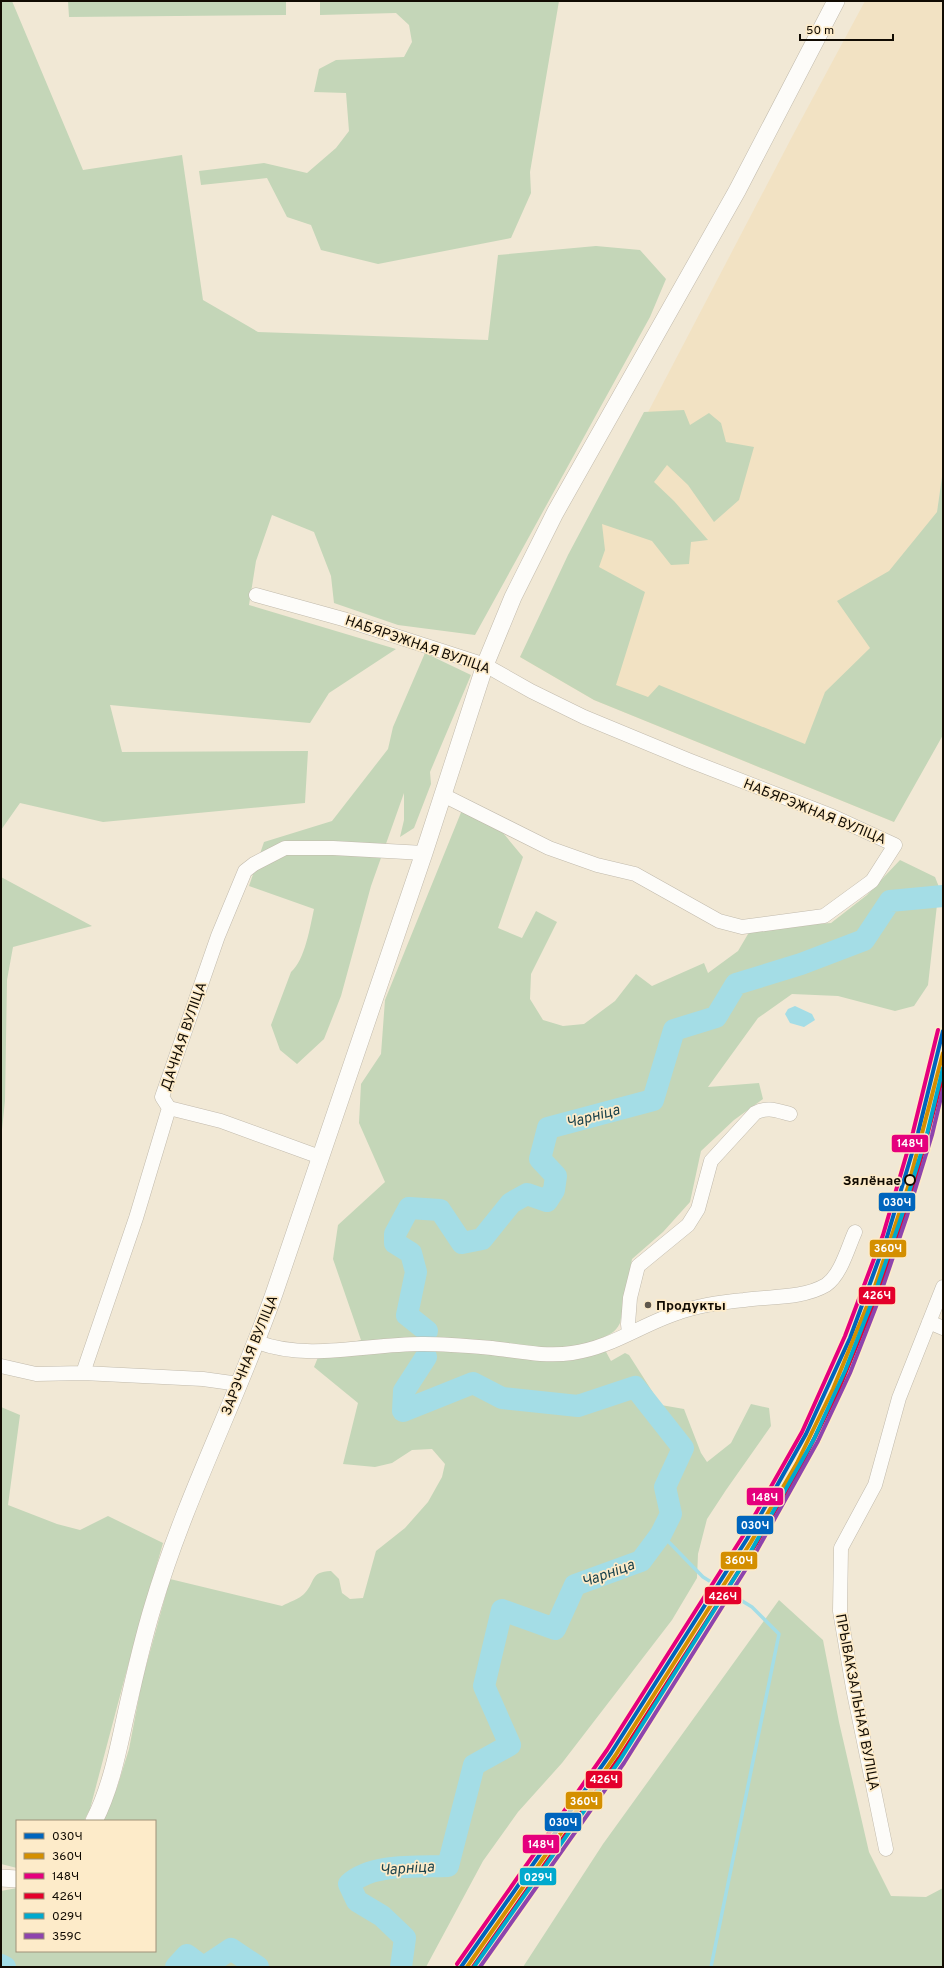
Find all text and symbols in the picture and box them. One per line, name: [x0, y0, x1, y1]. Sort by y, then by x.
scale bar: [800, 16, 893, 42]
text: 50 m: [806, 23, 834, 39]
street label: НАБЯРЭЖНАЯ ВУЛІЦА: [343, 613, 492, 678]
street label: НАБЯРЭЖНАЯ ВУЛІЦА: [741, 776, 888, 849]
street label: ДАЧНАЯ ВУЛІЦА: [158, 980, 211, 1093]
water label: Чарніца: [565, 1101, 622, 1134]
line badge: 148Ч: [891, 1134, 929, 1153]
text: 148Ч: [897, 1137, 923, 1151]
place label: Зялёнае: [843, 1173, 901, 1190]
marker: Зялёнае: [904, 1174, 916, 1186]
line badge: 030Ч: [878, 1192, 916, 1212]
text: 030Ч: [883, 1196, 911, 1210]
line badge: 360Ч: [869, 1239, 907, 1258]
text: 360Ч: [874, 1242, 902, 1256]
line badge: 426Ч: [858, 1286, 896, 1305]
text: 426Ч: [863, 1289, 891, 1303]
street label: ЗАРЭЧНАЯ ВУЛІЦА: [218, 1293, 282, 1418]
place label: Продукты: [656, 1298, 726, 1315]
marker: Продукты: [643, 1300, 653, 1310]
line badge: 148Ч: [746, 1487, 784, 1506]
text: 148Ч: [752, 1491, 778, 1505]
line badge: 030Ч: [736, 1515, 774, 1535]
text: 030Ч: [741, 1519, 769, 1533]
line badge: 360Ч: [720, 1551, 758, 1570]
text: 360Ч: [725, 1554, 753, 1568]
water label: Чарніца: [580, 1556, 638, 1593]
line badge: 426Ч: [704, 1586, 742, 1605]
text: 426Ч: [709, 1590, 737, 1604]
street label: ПРЫВАКЗАЛЬНАЯ ВУЛІЦА: [831, 1612, 882, 1792]
line badge: 426Ч: [585, 1770, 623, 1789]
text: 426Ч: [590, 1773, 618, 1787]
line badge: 360Ч: [565, 1791, 603, 1810]
text: 360Ч: [570, 1795, 598, 1809]
line badge: 030Ч: [544, 1812, 582, 1832]
text: 030Ч: [549, 1816, 577, 1830]
legend: [16, 1820, 156, 1952]
text: 030Ч: [52, 1829, 83, 1845]
line badge: 148Ч: [522, 1834, 560, 1854]
text: 148Ч: [528, 1838, 554, 1852]
text: 360Ч: [52, 1849, 82, 1865]
water label: Чарніца: [379, 1858, 435, 1881]
line badge: 029Ч: [519, 1867, 557, 1886]
text: 148Ч: [52, 1869, 79, 1885]
text: 029Ч: [524, 1871, 552, 1885]
text: 426Ч: [52, 1889, 82, 1905]
text: 029Ч: [52, 1909, 82, 1925]
text: 359С: [52, 1929, 82, 1945]

